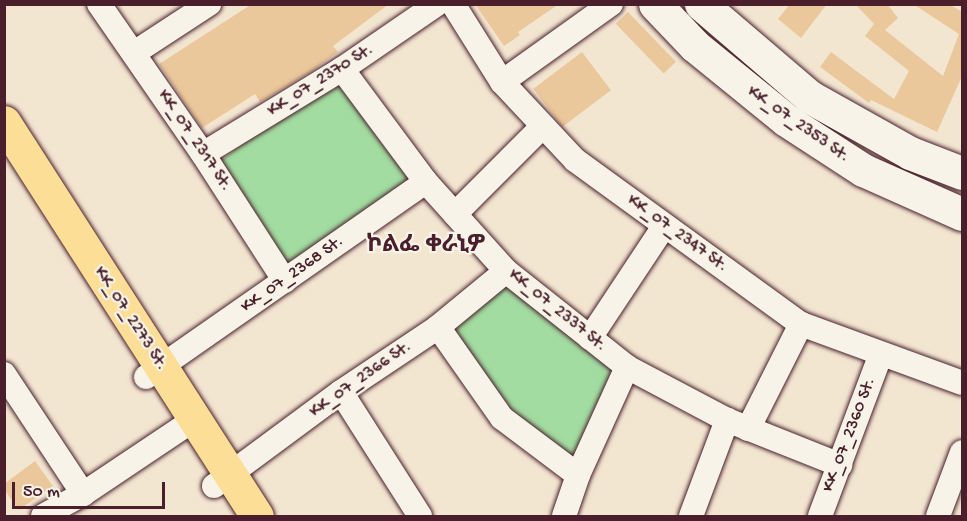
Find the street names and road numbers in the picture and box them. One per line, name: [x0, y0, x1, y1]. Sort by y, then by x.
street label: KK_07_2370 St.: [264, 40, 378, 122]
street label: KK_07_2353 St.: [742, 82, 854, 168]
street label: KK_07_2317 St.: [152, 86, 236, 196]
street label: KK_07_2347 St.: [622, 190, 732, 278]
street label: KK_07_2368 St.: [237, 232, 349, 318]
street label: KK_07_2273 St.: [88, 263, 172, 375]
street label: KK_07_2337 St.: [503, 265, 611, 357]
street label: KK_07_2366 St.: [306, 337, 416, 423]
street label: KK_07_2360 St.: [818, 375, 882, 495]

